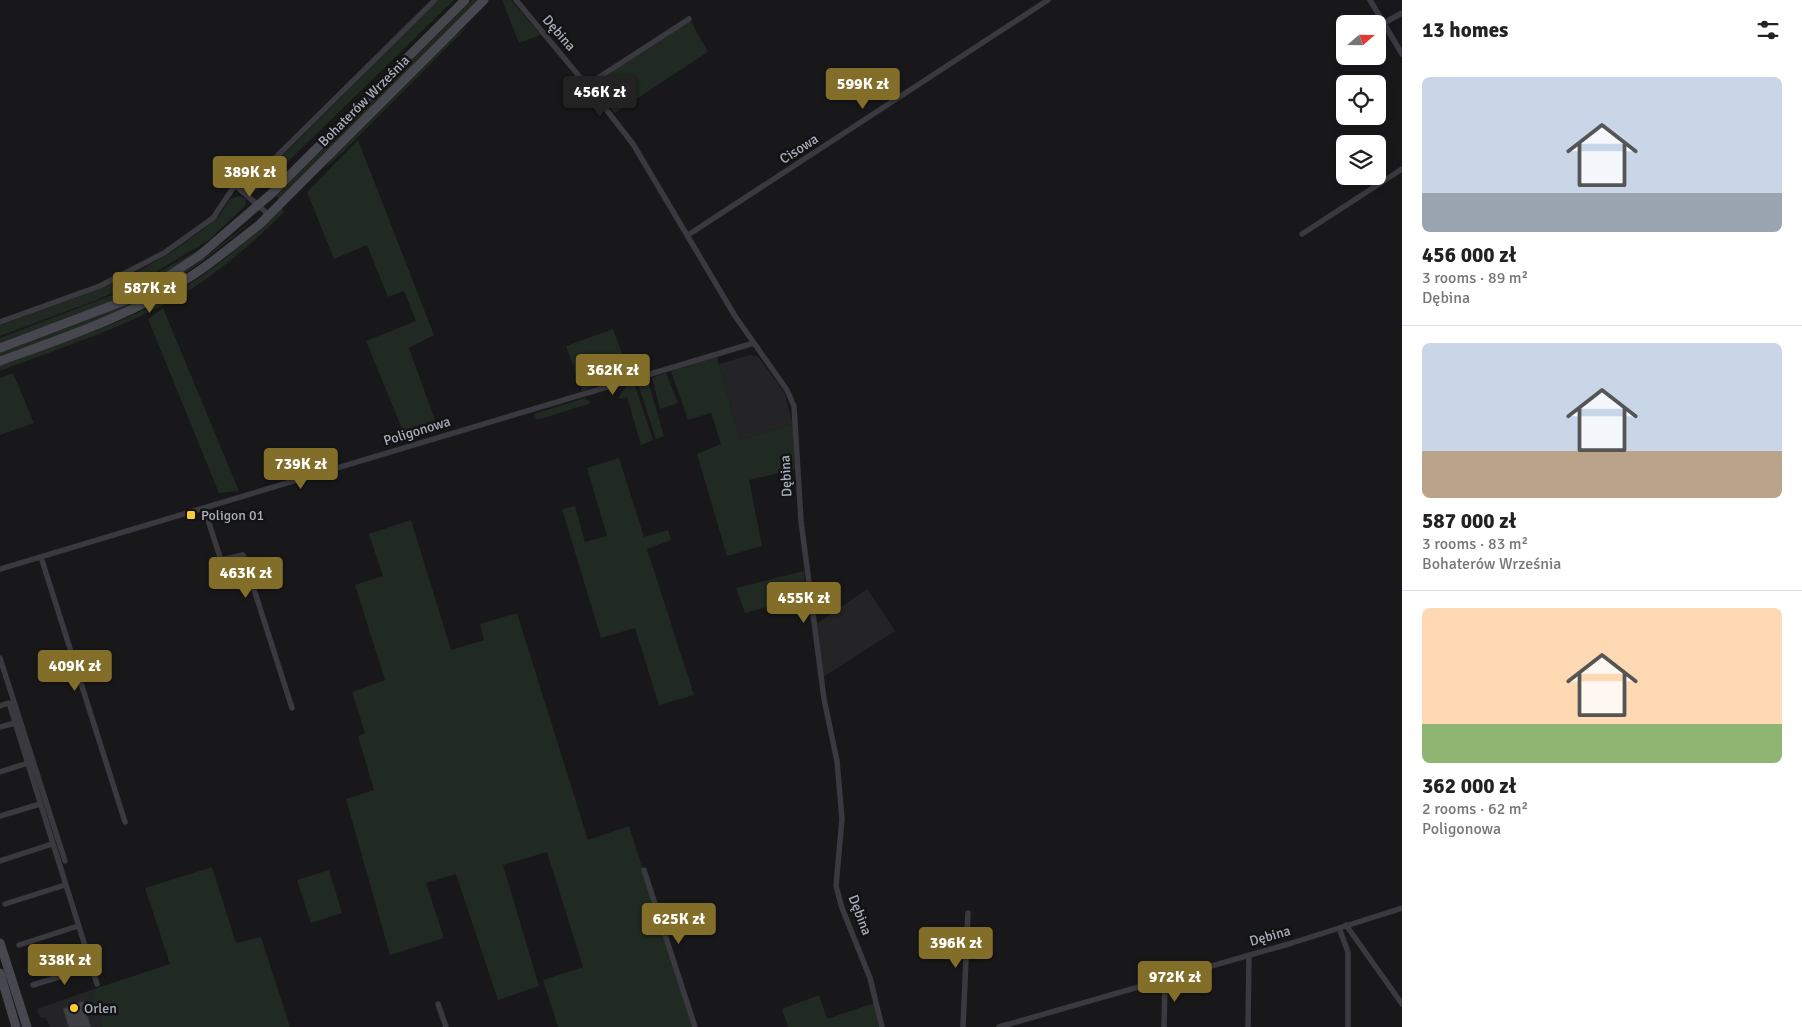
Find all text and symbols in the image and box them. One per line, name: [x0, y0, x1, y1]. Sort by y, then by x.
street label: Dębina: [539, 12, 579, 54]
north arrow: [1336, 15, 1386, 65]
map controls: [1336, 15, 1386, 185]
icon: filters: [1754, 16, 1782, 44]
text: 13 homes: [1422, 17, 1508, 43]
street label: Bohaterów Września: [315, 52, 413, 150]
pin: 599K zł: [817, 68, 909, 110]
text: 599K zł: [837, 74, 889, 94]
button: locate: [1336, 75, 1386, 125]
pin: 456K zł: [554, 76, 646, 118]
text: 456K zł: [574, 82, 626, 102]
icon: home: [1557, 110, 1647, 200]
street label: Cisowa: [777, 130, 821, 168]
button: layers: [1336, 135, 1386, 185]
pin: 389K zł: [204, 156, 296, 198]
text: 389K zł: [224, 162, 276, 182]
text: 456 000 zł: [1422, 242, 1516, 268]
text: 3 rooms · 89 m²: [1422, 268, 1528, 288]
pin: 587K zł: [104, 272, 196, 314]
text: 587K zł: [124, 278, 176, 298]
text: Dębina: [1422, 288, 1470, 308]
pin: 362K zł: [567, 354, 659, 396]
text: 362K zł: [587, 360, 639, 380]
icon: home: [1557, 375, 1647, 465]
street label: Poligonowa: [381, 413, 453, 449]
pin: 739K zł: [255, 448, 347, 490]
text: 739K zł: [275, 454, 327, 474]
street label: Dębina: [776, 455, 796, 497]
place label: Poligon 01: [201, 507, 264, 524]
text: 587 000 zł: [1422, 508, 1516, 534]
marker: Poligon 01: [185, 509, 197, 521]
text: 3 rooms · 83 m²: [1422, 534, 1528, 554]
text: Bohaterów Września: [1422, 554, 1561, 574]
pin: 463K zł: [200, 556, 292, 599]
text: 463K zł: [220, 563, 272, 583]
pin: 455K zł: [758, 582, 850, 624]
text: 455K zł: [778, 588, 830, 608]
icon: home: [1557, 640, 1647, 730]
pin: 409K zł: [29, 650, 121, 692]
text: 409K zł: [49, 656, 101, 676]
text: 362 000 zł: [1422, 773, 1516, 799]
text: 2 rooms · 62 m²: [1422, 799, 1528, 819]
text: Poligonowa: [1422, 819, 1501, 839]
street label: Dębina: [845, 892, 875, 938]
pin: 625K zł: [633, 902, 725, 945]
text: 625K zł: [653, 909, 705, 929]
street label: Dębina: [1247, 922, 1293, 950]
pin: 396K zł: [910, 926, 1002, 969]
text: 396K zł: [930, 933, 982, 953]
pin: 338K zł: [19, 944, 111, 986]
text: 338K zł: [39, 950, 91, 970]
pin: 972K zł: [1129, 960, 1221, 1003]
text: 972K zł: [1149, 967, 1201, 987]
place label: Orlen: [84, 1000, 117, 1017]
marker: Orlen: [68, 1002, 80, 1014]

